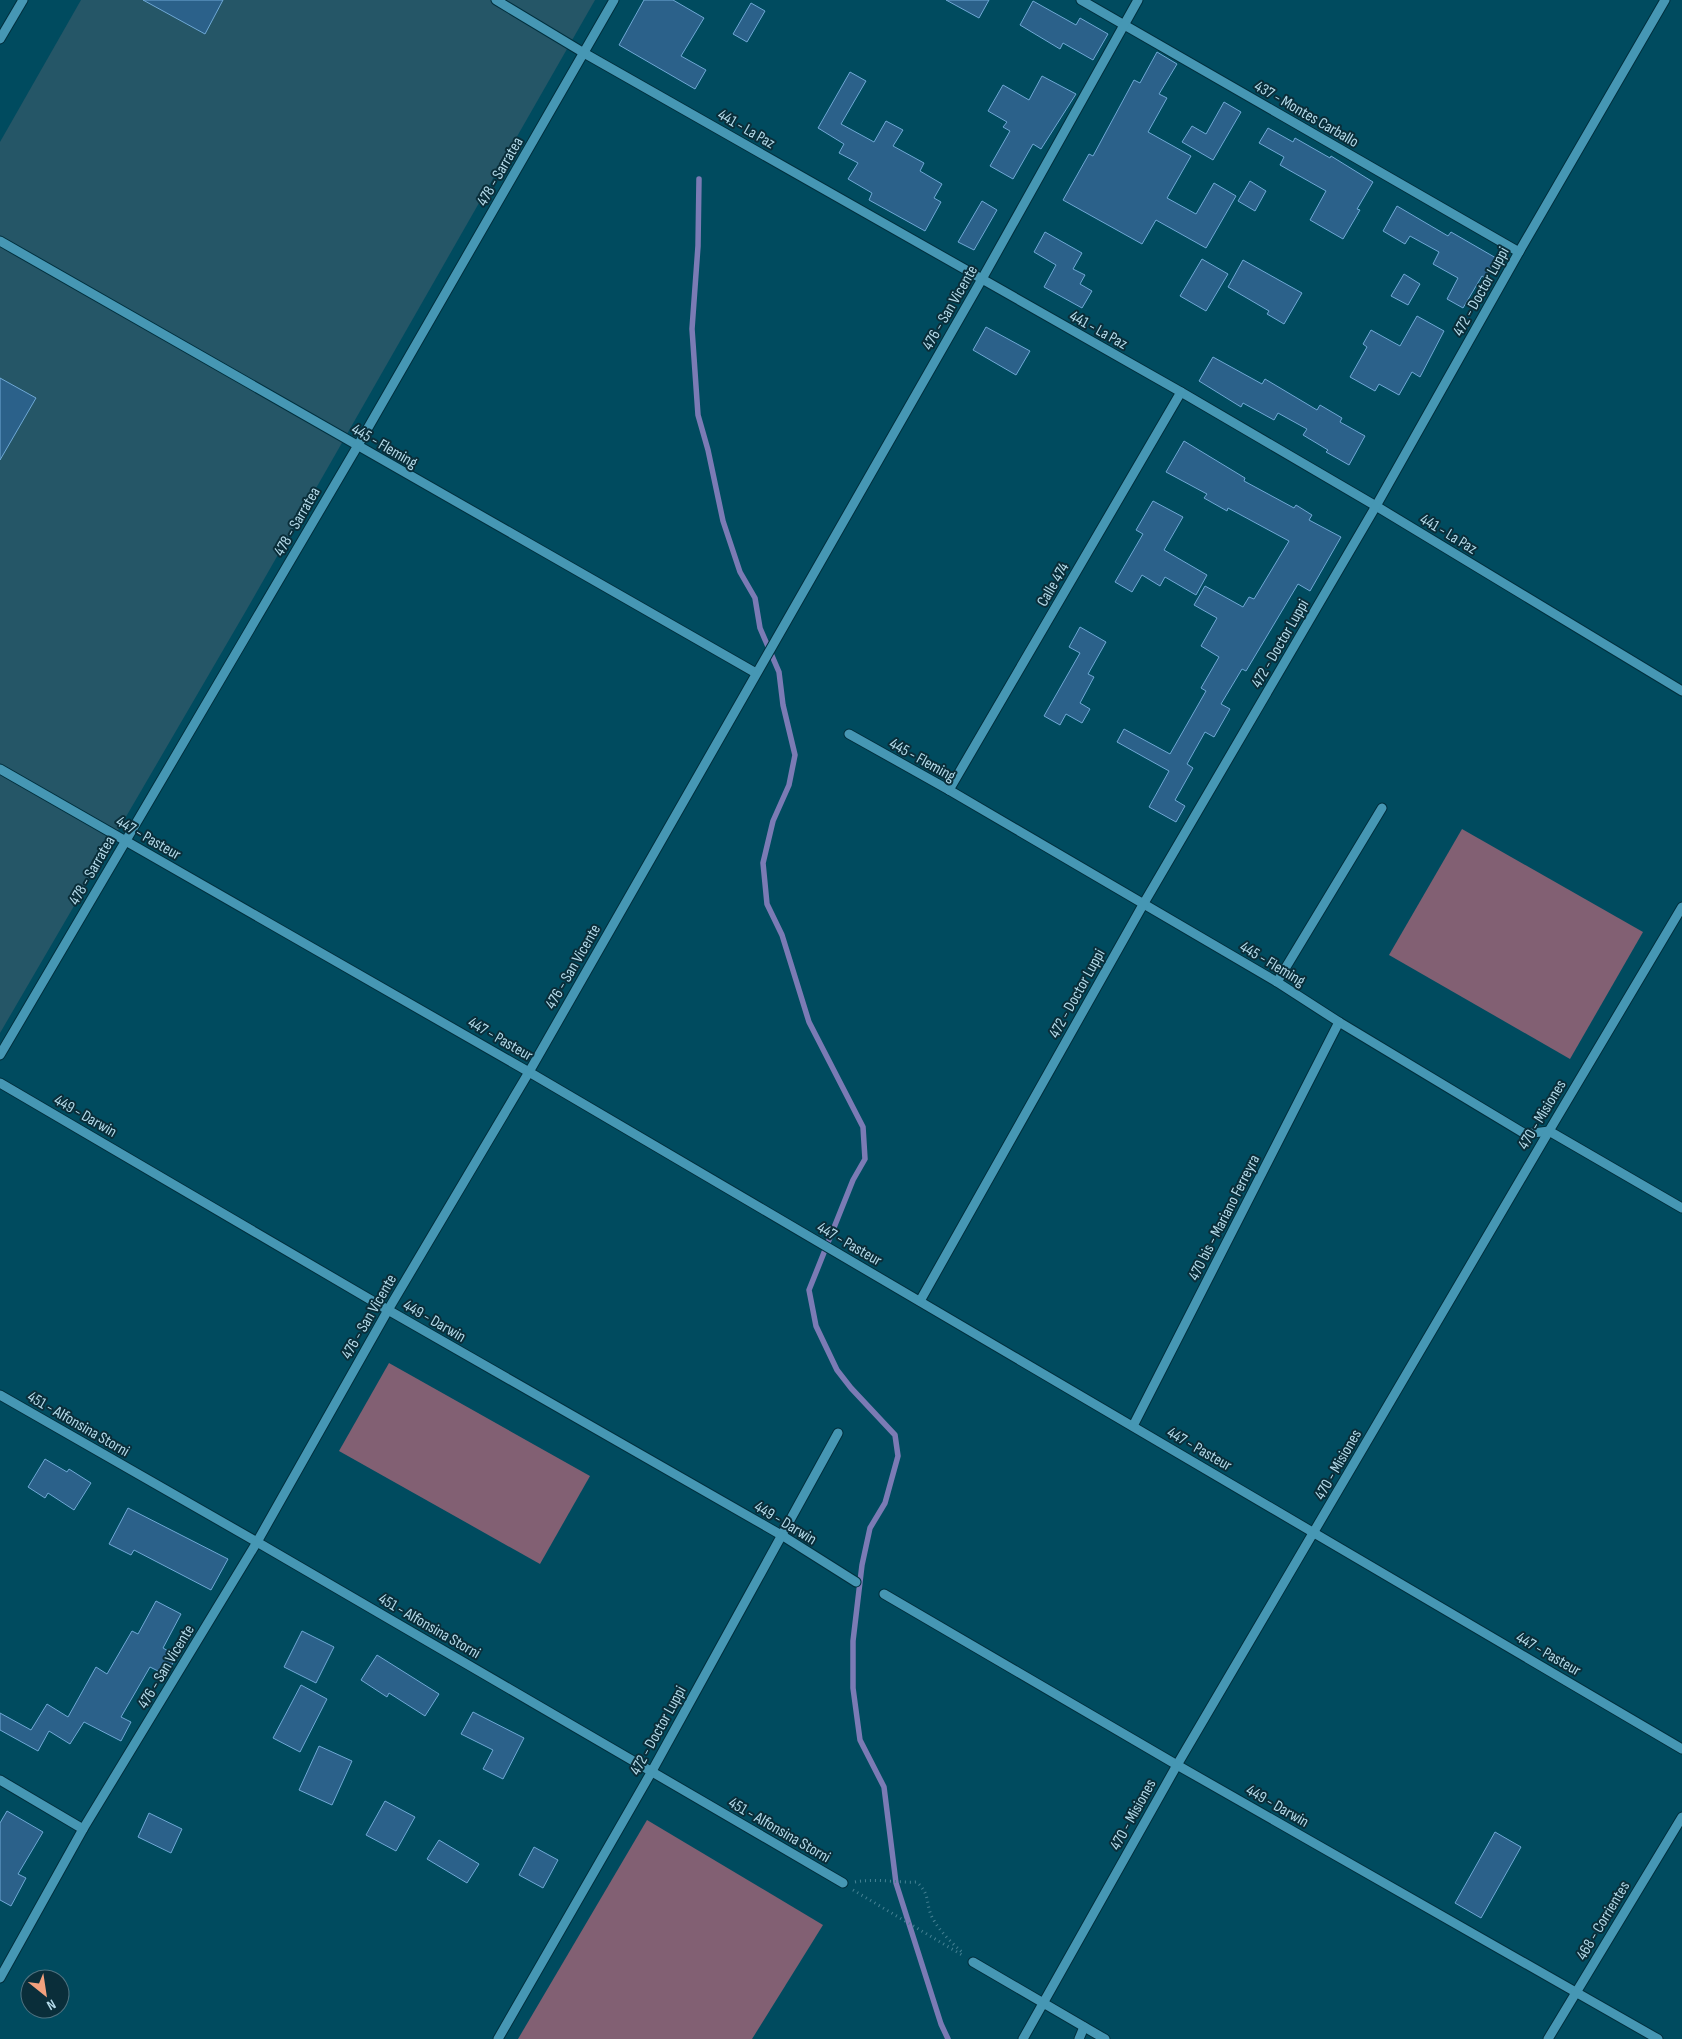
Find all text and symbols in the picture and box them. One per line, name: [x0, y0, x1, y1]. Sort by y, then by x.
street label: 437 - Montes Carballo: [1251, 77, 1362, 152]
street label: 441 - La Paz: [714, 105, 779, 153]
street label: 478 - Sarratea: [473, 134, 528, 210]
street label: 472 - Doctor Luppi: [1449, 244, 1514, 340]
street label: 476 - San Vicente: [918, 262, 982, 353]
street label: 441 - La Paz: [1066, 307, 1131, 354]
street label: 445 - Fleming: [348, 420, 421, 473]
street label: 478 - Sarratea: [270, 484, 325, 560]
street label: 441 - La Paz: [1416, 510, 1480, 559]
street label: Calle 474: [1033, 559, 1074, 610]
street label: 472 - Doctor Luppi: [1247, 596, 1313, 691]
street label: 445 - Fleming: [886, 734, 959, 786]
street label: 447 - Pasteur: [112, 812, 184, 865]
street label: 478 - Sarratea: [65, 833, 120, 909]
street label: 476 - San Vicente: [541, 921, 605, 1012]
street label: 445 - Fleming: [1236, 937, 1308, 991]
street label: 472 - Doctor Luppi: [1045, 946, 1110, 1042]
street label: 447 - Pasteur: [464, 1013, 536, 1066]
street label: 470 - Misiones: [1514, 1076, 1571, 1153]
street label: 449 - Darwin: [51, 1091, 120, 1142]
street label: 470 bis - Mariano Ferreyra: [1184, 1152, 1264, 1284]
street label: 447 - Pasteur: [813, 1218, 885, 1271]
street label: 476 - San Vicente: [337, 1271, 401, 1362]
street label: 449 - Darwin: [400, 1296, 469, 1347]
street label: 451 - Alfonsina Storni: [24, 1387, 133, 1461]
street label: 447 - Pasteur: [1163, 1423, 1235, 1476]
street label: 470 - Misiones: [1311, 1426, 1366, 1503]
street label: 449 - Darwin: [751, 1497, 820, 1549]
street label: 451 - Alfonsina Storni: [375, 1589, 484, 1663]
street label: 476 - San Vicente: [134, 1621, 199, 1712]
street label: 447 - Pasteur: [1512, 1628, 1584, 1681]
street label: 472 - Doctor Luppi: [626, 1683, 691, 1779]
street label: 470 - Misiones: [1106, 1776, 1161, 1853]
street label: 449 - Darwin: [1243, 1781, 1312, 1832]
street label: 451 - Alfonsina Storni: [725, 1793, 834, 1867]
street label: 468 - Corrientes: [1572, 1878, 1634, 1964]
north arrow: [20, 1969, 70, 2019]
text: N: [44, 1996, 59, 2014]

